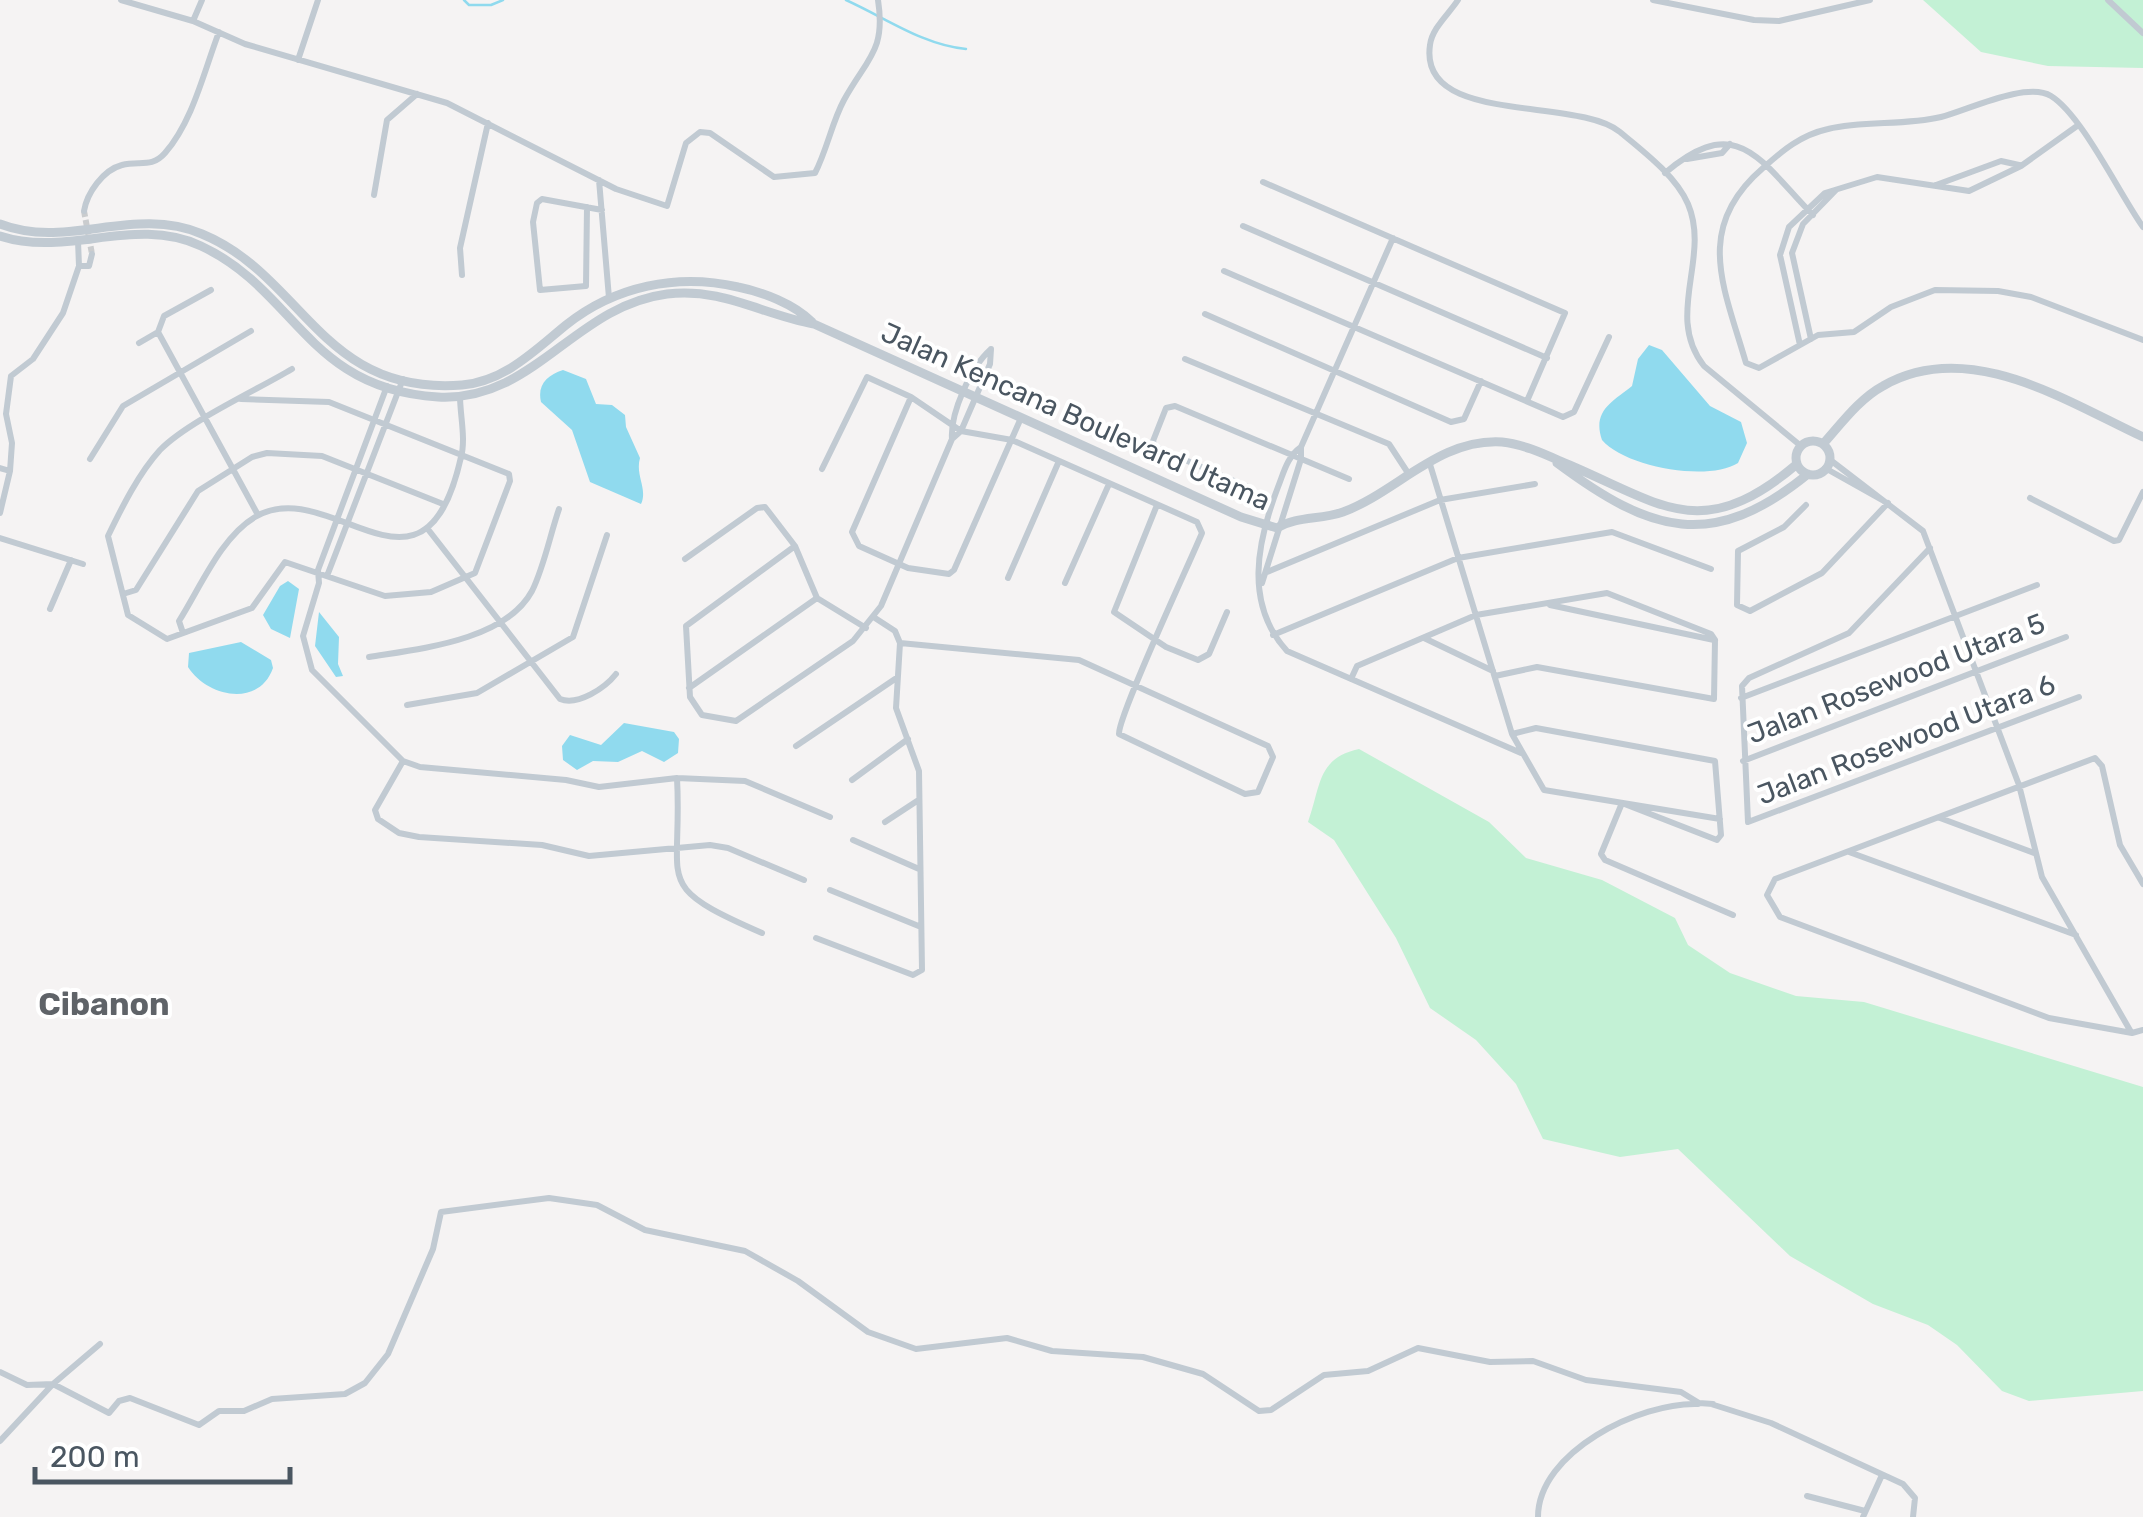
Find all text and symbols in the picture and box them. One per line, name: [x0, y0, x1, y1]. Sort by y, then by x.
street label: Jalan Kencana Boulevard Utama: [876, 316, 1275, 517]
street label: Jalan Rosewood Utara 5: [1743, 606, 2050, 751]
street label: Jalan Rosewood Utara 6: [1753, 667, 2060, 812]
district label: Cibanon: [38, 985, 170, 1023]
scale bar: [35, 1422, 290, 1484]
text: 200 m: [50, 1439, 140, 1475]

